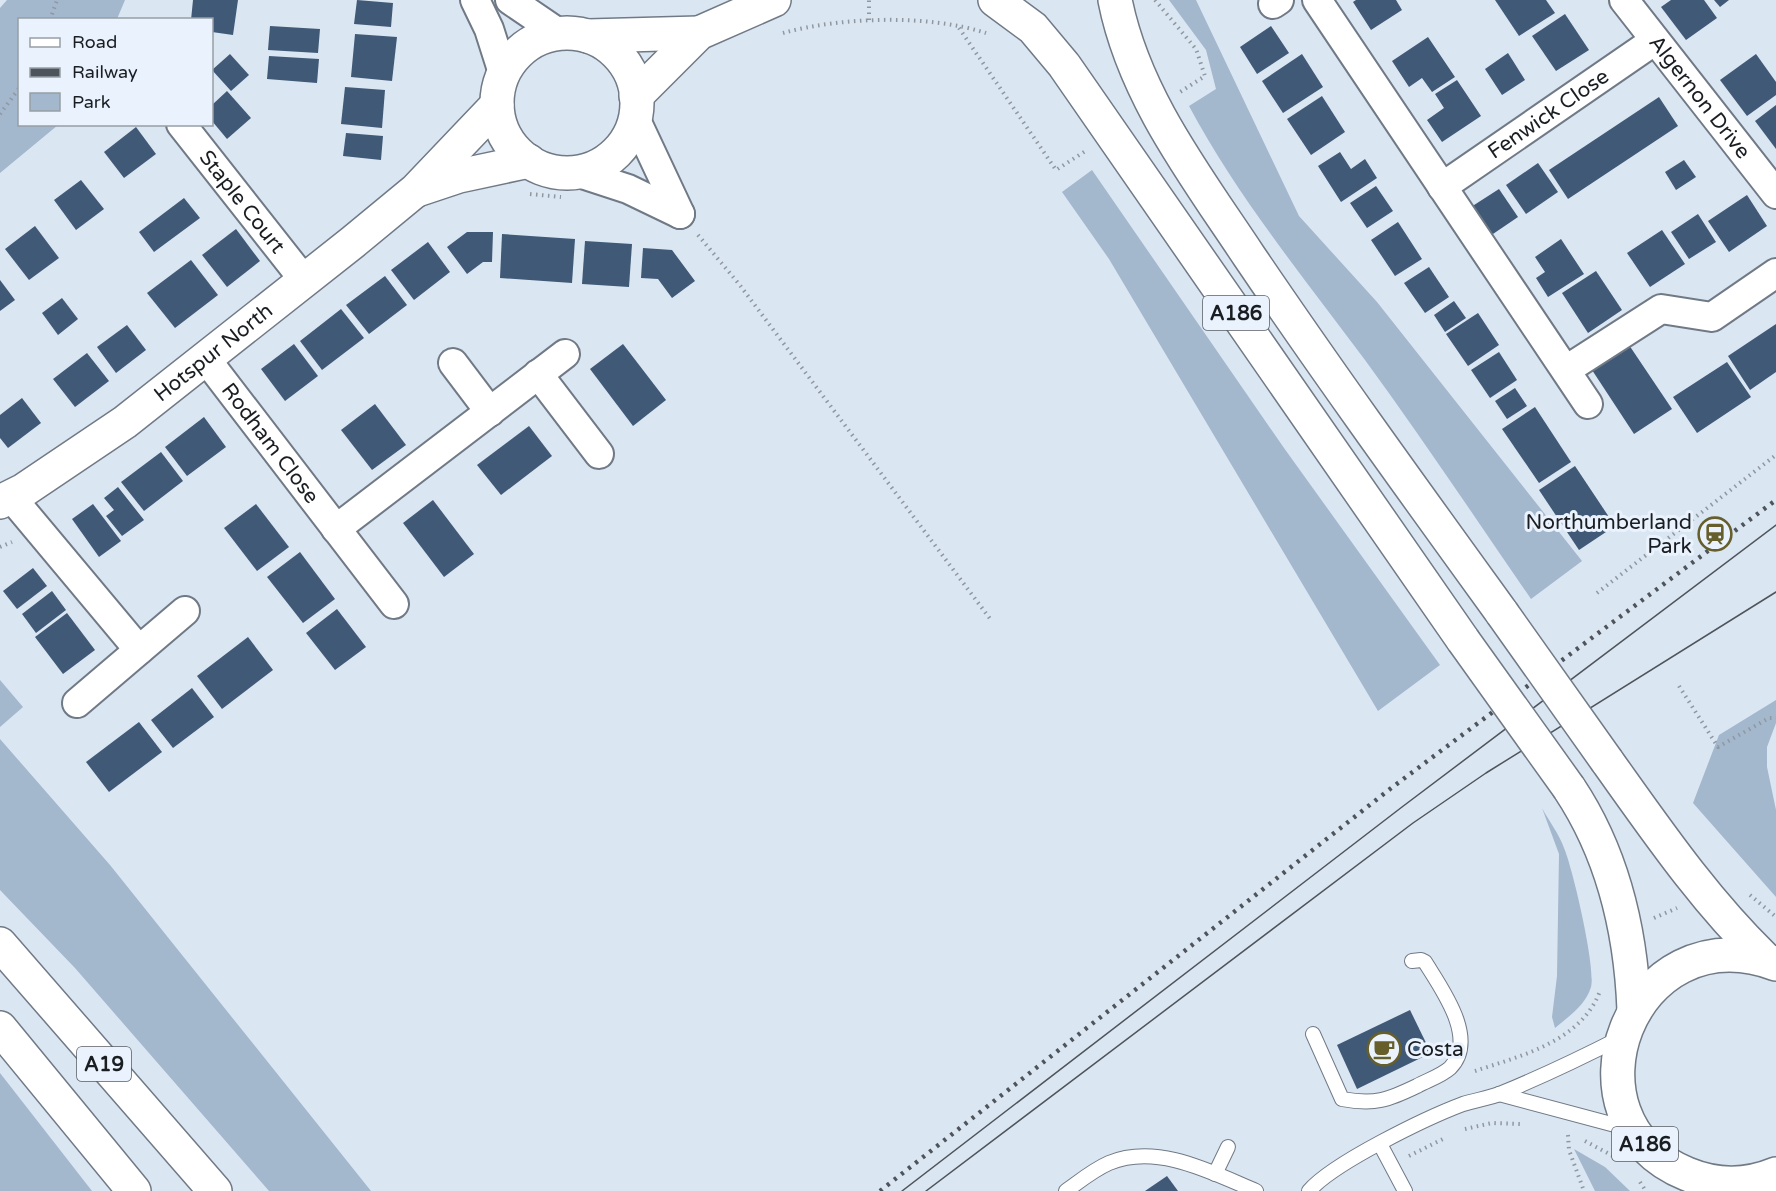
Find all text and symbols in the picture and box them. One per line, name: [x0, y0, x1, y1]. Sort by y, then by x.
legend: [18, 18, 213, 126]
text: Road: [72, 31, 117, 53]
street label: Algernon Drive: [1644, 31, 1755, 164]
text: Railway: [72, 61, 138, 83]
street label: Fenwick Close: [1483, 64, 1614, 165]
text: Park: [72, 91, 111, 113]
street label: Staple Court: [194, 146, 290, 259]
road number: A186: [1203, 296, 1269, 330]
street label: Hotspur North: [149, 298, 278, 407]
street label: Rodham Close: [216, 378, 324, 509]
place label: Northumberland Park: [1526, 510, 1692, 559]
station icon: Northumberland Park: [1697, 516, 1733, 552]
cafe icon: Costa: [1366, 1031, 1402, 1067]
place label: Costa: [1407, 1037, 1464, 1062]
road number: A19: [77, 1047, 131, 1081]
road number: A186: [1612, 1127, 1678, 1161]

